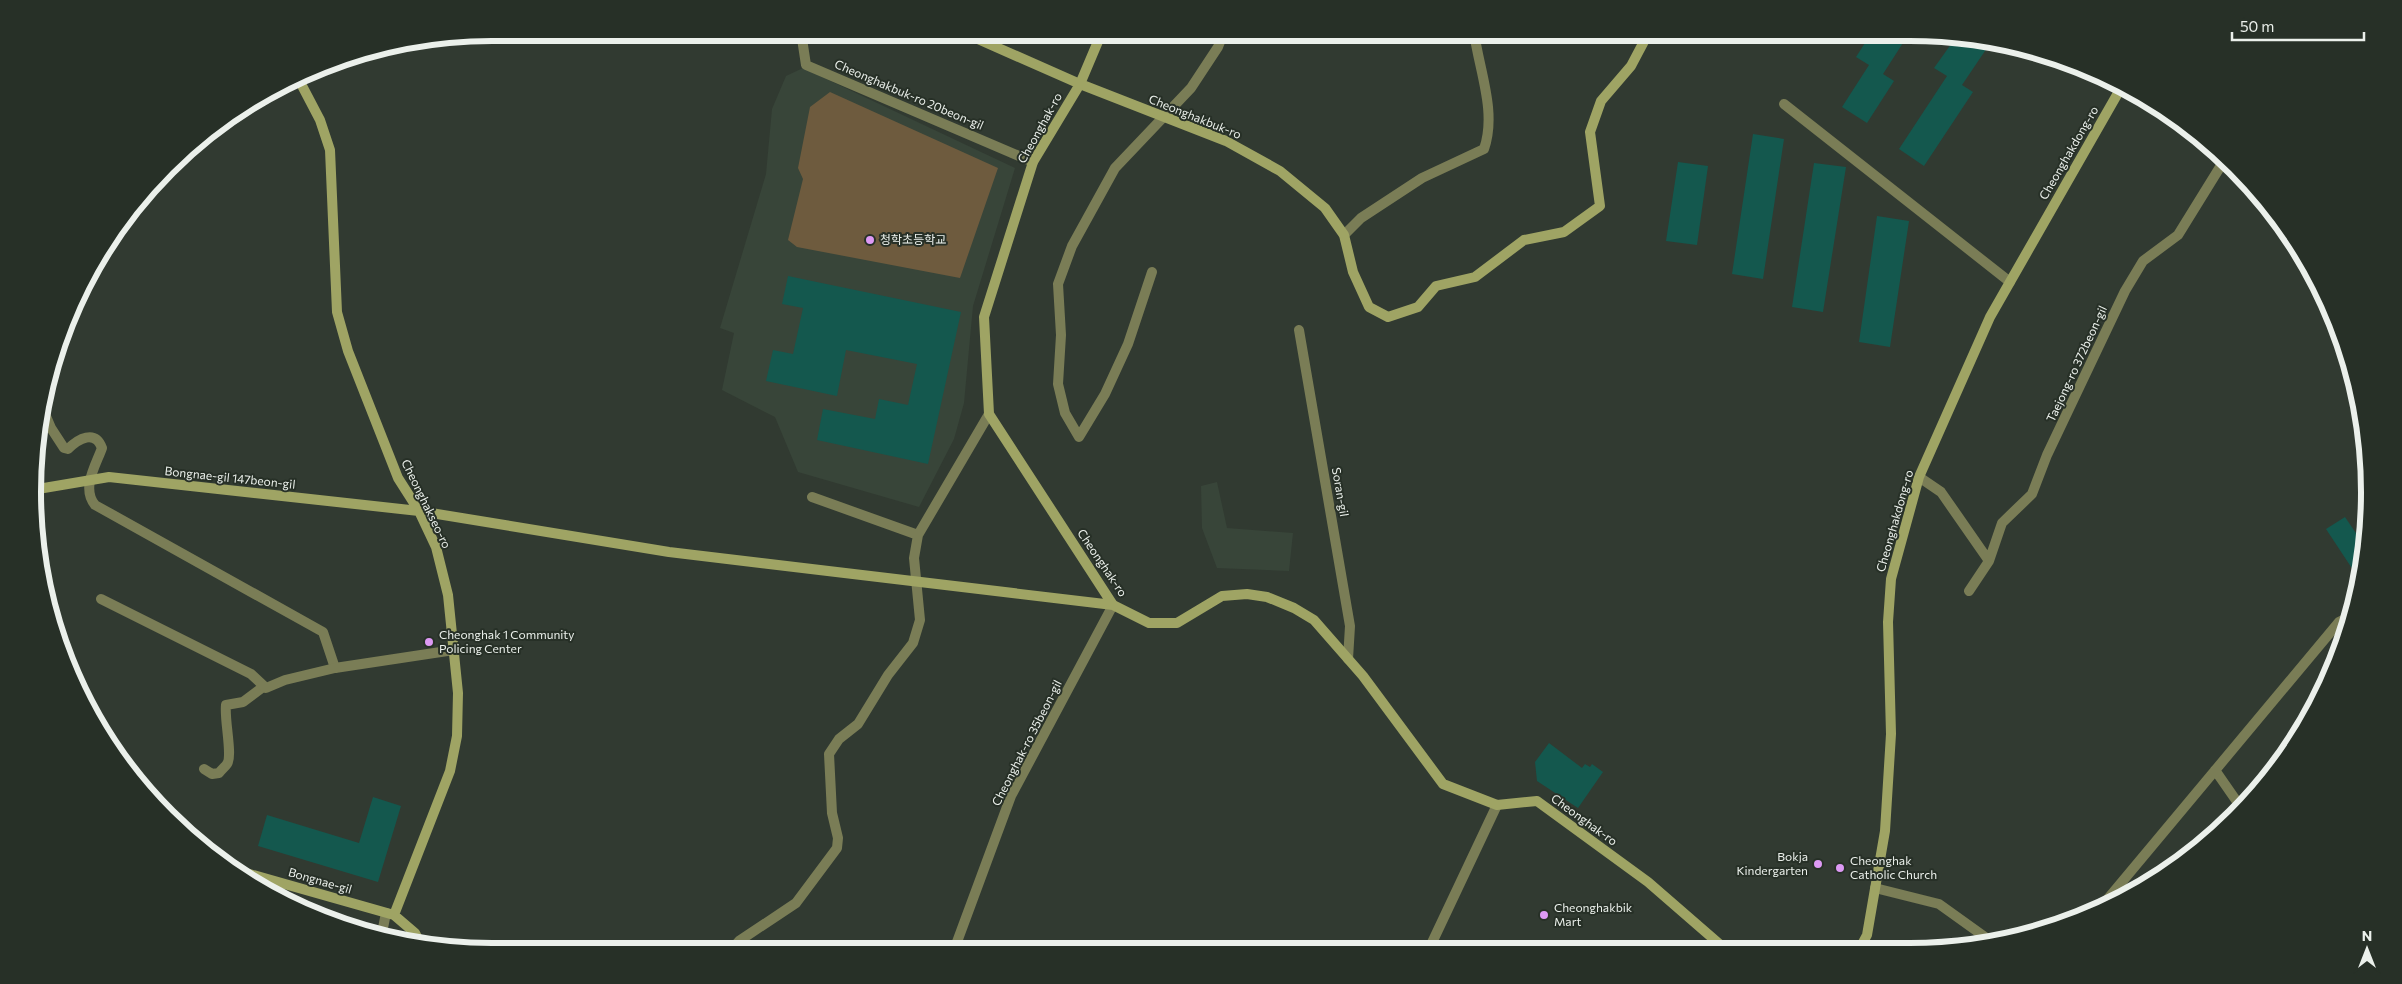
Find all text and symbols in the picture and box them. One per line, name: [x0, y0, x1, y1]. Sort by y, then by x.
scale bar: [2232, 10, 2364, 42]
text: 50 m: [2240, 17, 2274, 35]
street label: Cheonghakbuk-ro 20beon-gil: [833, 56, 986, 132]
street label: Cheonghak-ro: [1014, 90, 1064, 165]
street label: Cheonghakbuk-ro: [1147, 91, 1244, 141]
street label: Cheonghakdong-ro: [2036, 103, 2101, 202]
place label: 청학초등학교: [880, 232, 946, 246]
marker: 청학초등학교: [864, 234, 876, 246]
street label: Taejong-ro 372beon-gil: [2043, 303, 2109, 424]
street label: Cheonghakseo-ro: [399, 457, 455, 550]
street label: Bongnae-gil 147beon-gil: [164, 463, 296, 491]
street label: Soran-gil: [1330, 466, 1352, 518]
street label: Cheonghakdong-ro: [1873, 468, 1915, 573]
street label: Cheonghak-ro: [1075, 526, 1131, 599]
place label: Cheonghak 1 Community Policing Center: [439, 627, 574, 655]
marker: Cheonghak 1 Community Policing Center: [423, 636, 435, 648]
street label: Cheonghak-ro 35beon-gil: [988, 677, 1064, 808]
street label: Cheonghak-ro: [1549, 791, 1620, 848]
place label: Bokja Kindergarten: [1736, 849, 1808, 877]
place label: Cheonghak Catholic Church: [1850, 853, 1937, 881]
marker: Bokja Kindergarten: [1812, 858, 1824, 870]
marker: Cheonghak Catholic Church: [1834, 862, 1846, 874]
street label: Bongnae-gil: [287, 864, 354, 896]
place label: Cheonghakbik Mart: [1554, 900, 1633, 928]
marker: Cheonghakbik Mart: [1538, 909, 1550, 921]
north arrow: [2342, 924, 2392, 974]
text: N: [2362, 927, 2372, 944]

